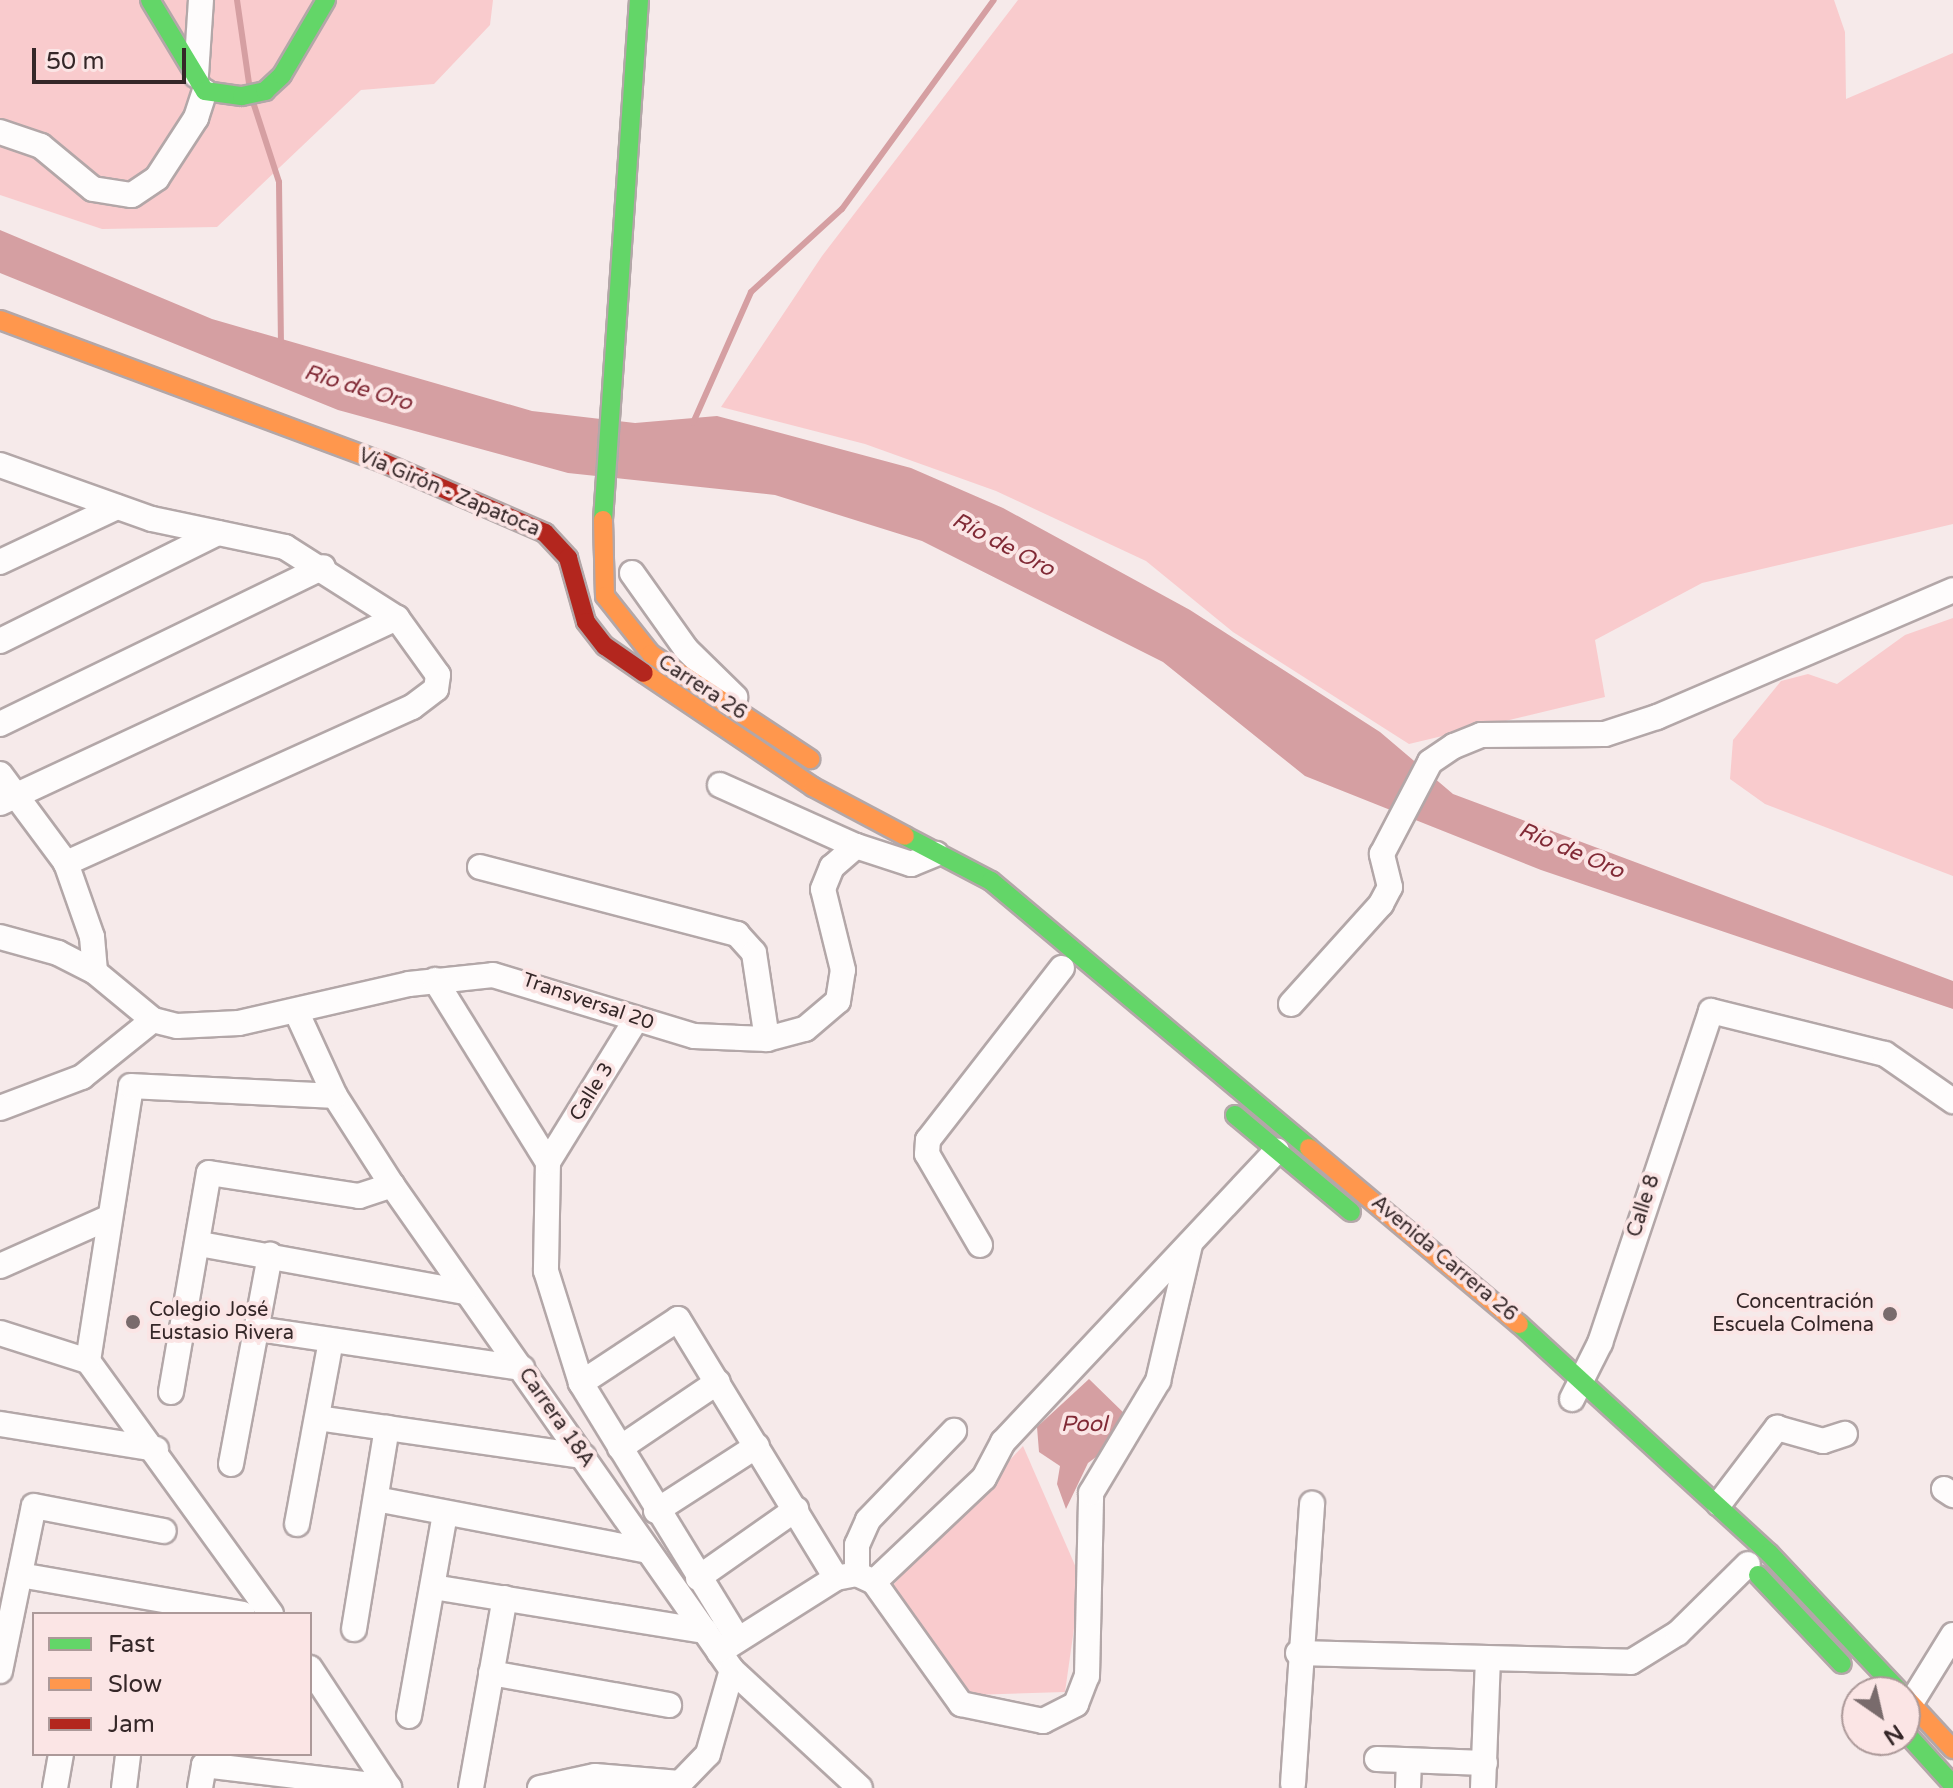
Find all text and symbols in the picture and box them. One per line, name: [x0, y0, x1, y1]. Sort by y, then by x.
scale bar: [36, 32, 190, 82]
text: 50 m: [46, 47, 104, 76]
water label: Río de Oro: [301, 359, 415, 417]
street label: Vía Girón - Zapatoca: [355, 444, 543, 542]
water label: Río de Oro: [948, 507, 1058, 583]
street label: Carrera 26: [653, 651, 751, 725]
water label: Río de Oro: [1515, 817, 1627, 885]
street label: Transversal 20: [519, 968, 657, 1036]
street label: Calle 3: [565, 1058, 619, 1126]
street label: Calle 8: [1623, 1172, 1665, 1240]
street label: Avenida Carrera 26: [1366, 1191, 1522, 1327]
place label: Concentración Escuela Colmena: [1712, 1290, 1874, 1337]
place label: Colegio José Eustasio Rivera: [149, 1298, 294, 1345]
marker: Concentración Escuela Colmena: [1881, 1305, 1899, 1323]
marker: Colegio José Eustasio Rivera: [124, 1313, 142, 1331]
street label: Carrera 18A: [513, 1364, 599, 1472]
water label: Pool: [1061, 1412, 1107, 1438]
legend: [32, 1612, 312, 1756]
text: Fast: [108, 1630, 155, 1659]
text: Slow: [108, 1670, 162, 1699]
north arrow: [1841, 1676, 1921, 1756]
text: Jam: [108, 1710, 155, 1739]
text: N: [1879, 1719, 1908, 1750]

